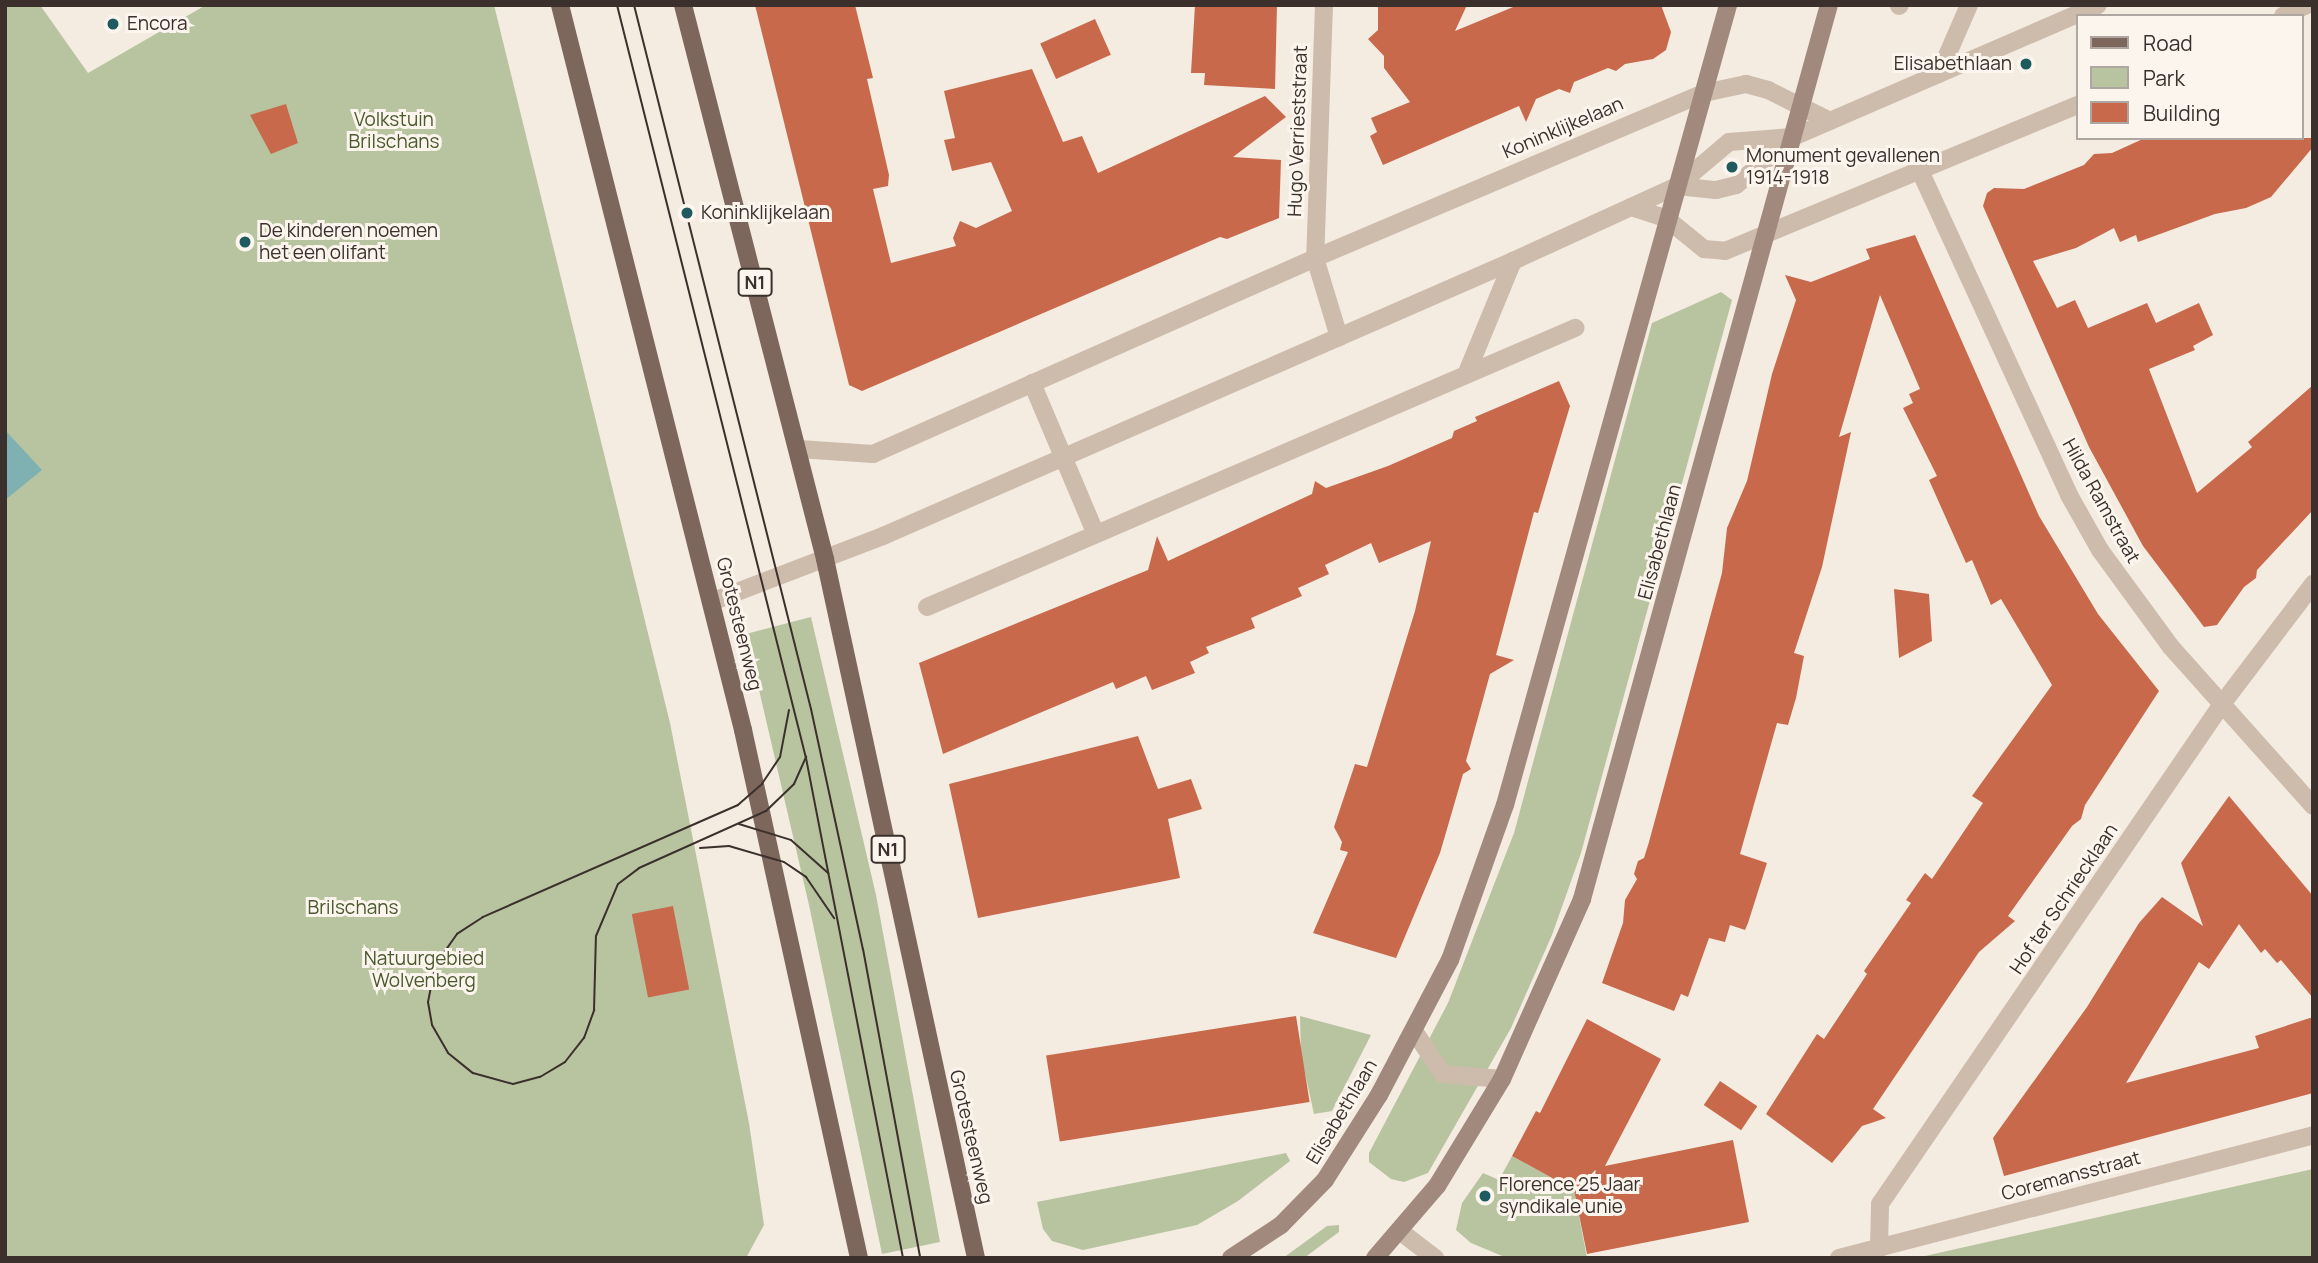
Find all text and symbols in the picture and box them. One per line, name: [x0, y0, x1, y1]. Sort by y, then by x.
place label: Encora: [127, 13, 188, 35]
legend: [2076, 14, 2304, 140]
marker: Encora: [105, 16, 121, 32]
text: Road: [2143, 29, 2193, 57]
street label: Hugo Verrieststraat: [1284, 45, 1312, 217]
place label: Elisabethlaan: [1894, 53, 2012, 75]
marker: Elisabethlaan: [2018, 56, 2034, 72]
text: Park: [2143, 64, 2185, 92]
street label: Koninklijkelaan: [1499, 92, 1627, 164]
text: Building: [2143, 99, 2220, 127]
park label: Volkstuin Brilschans: [349, 109, 439, 153]
place label: Monument gevallenen 1914-1918: [1746, 145, 1940, 189]
marker: Monument gevallenen 1914-1918: [1724, 159, 1740, 175]
place label: Koninklijkelaan: [701, 202, 830, 224]
marker: Koninklijkelaan: [679, 205, 695, 221]
place label: De kinderen noemen het een olifant: [259, 220, 438, 264]
marker: De kinderen noemen het een olifant: [237, 234, 253, 250]
road number: N1: [738, 268, 772, 296]
street label: Hilda Ramstraat: [2057, 435, 2145, 567]
street label: Elisabethlaan: [1634, 482, 1686, 602]
street label: Grotesteenweg: [711, 555, 767, 693]
street label: Hof ter Schriecklaan: [2005, 819, 2123, 979]
road number: N1: [870, 834, 906, 864]
park label: Brilschans: [308, 897, 398, 919]
park label: Natuurgebied Wolvenberg: [364, 948, 484, 992]
street label: Elisabethlaan: [1302, 1055, 1382, 1169]
street label: Grotesteenweg: [945, 1068, 997, 1206]
street label: Coremansstraat: [1999, 1146, 2143, 1206]
place label: Florence 25 Jaar syndikale unie: [1499, 1174, 1640, 1218]
marker: Florence 25 Jaar syndikale unie: [1477, 1188, 1493, 1204]

